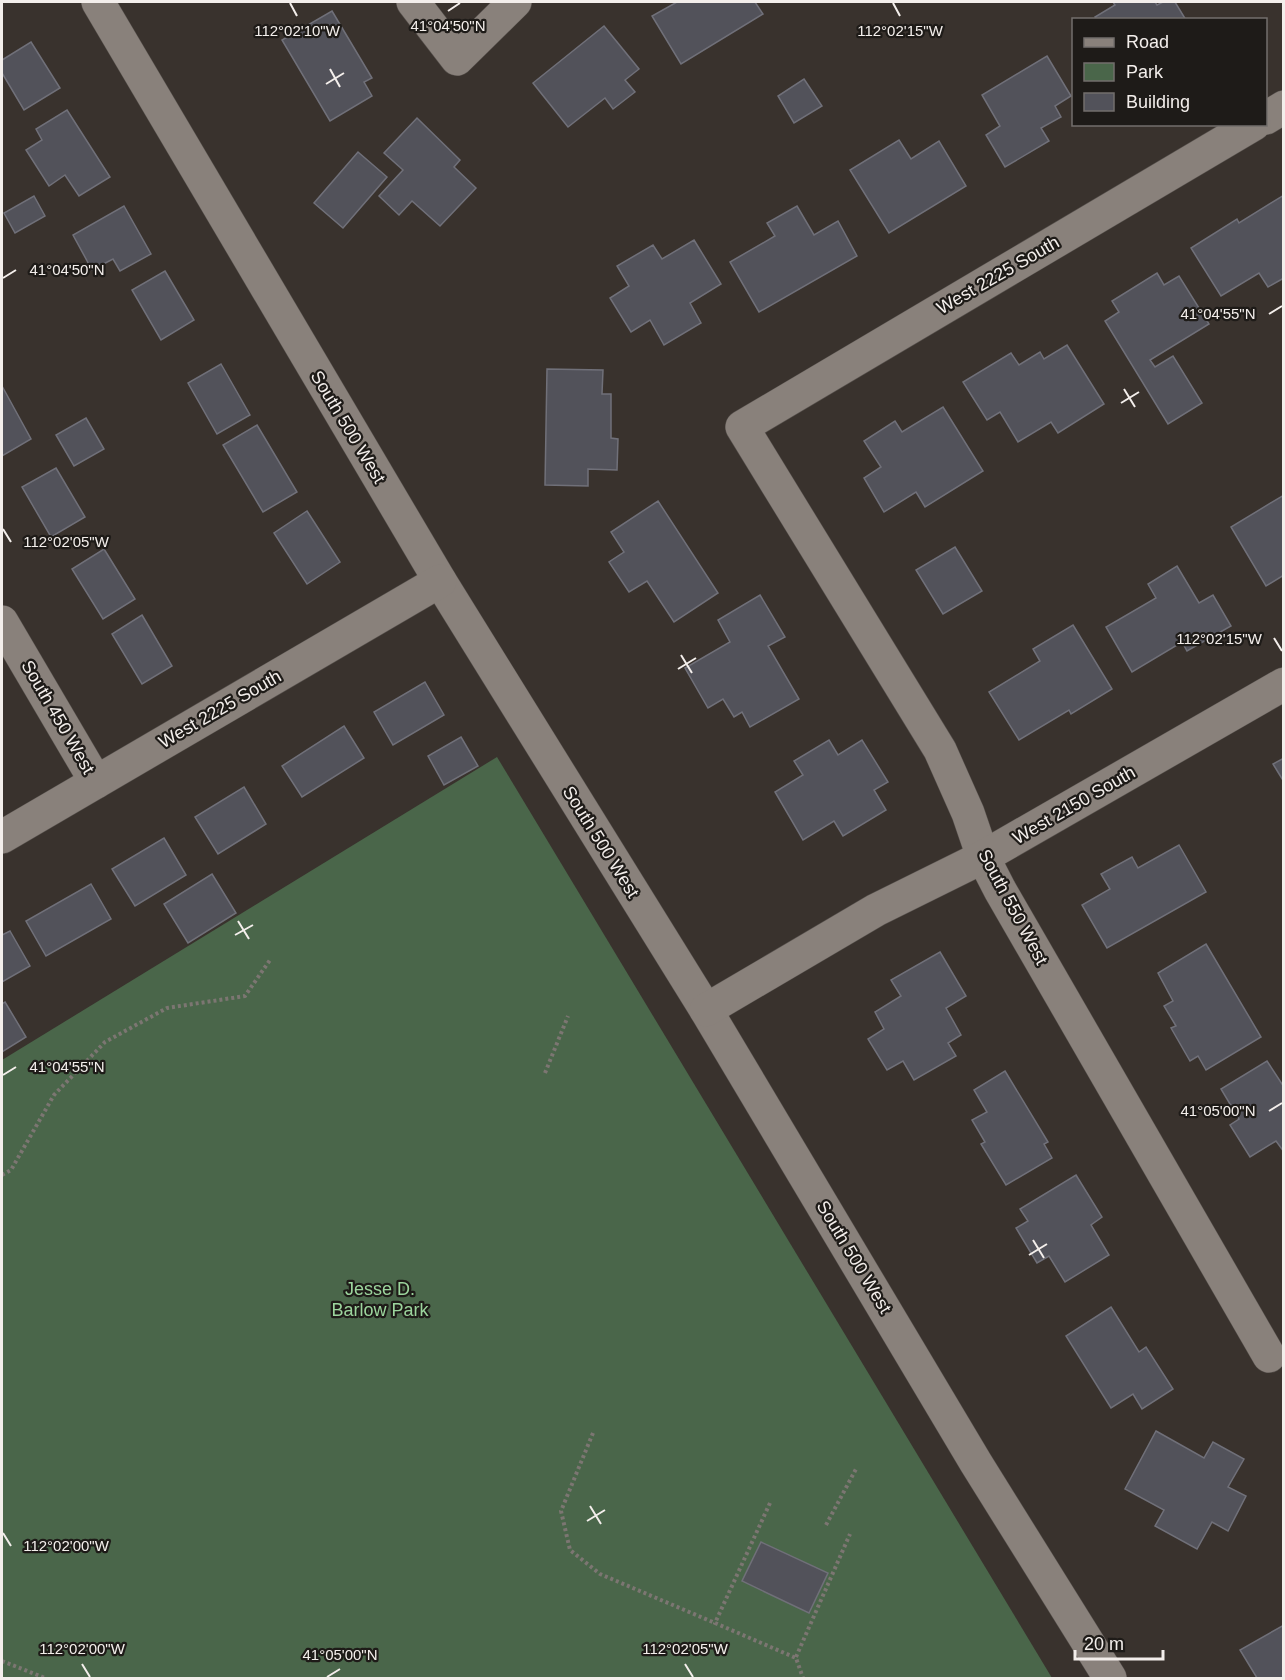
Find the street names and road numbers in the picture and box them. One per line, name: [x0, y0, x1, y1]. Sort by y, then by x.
street label: West 2225 South: [933, 232, 1063, 318]
street label: South 500 West: [307, 367, 389, 487]
street label: South 450 West: [17, 657, 99, 777]
street label: West 2225 South: [155, 666, 285, 752]
street label: West 2150 South: [1009, 762, 1139, 848]
street label: South 500 West: [559, 783, 643, 901]
street label: South 550 West: [974, 846, 1052, 968]
street label: South 500 West: [813, 1197, 895, 1317]

